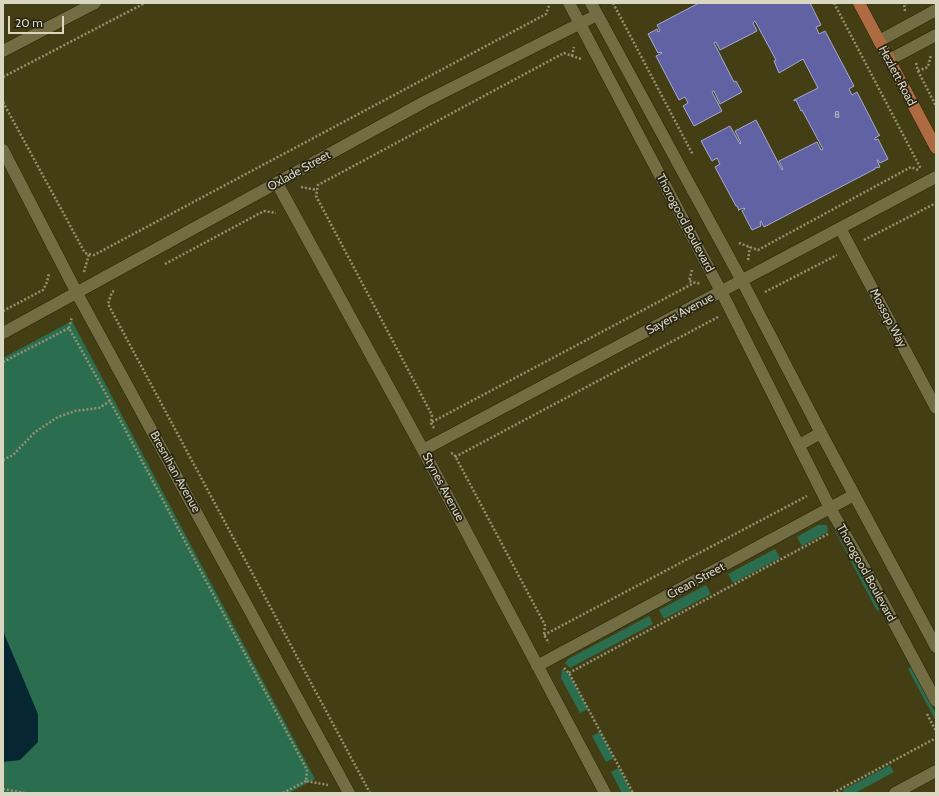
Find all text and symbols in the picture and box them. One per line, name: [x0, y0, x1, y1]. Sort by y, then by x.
scale bar: [10, 8, 66, 34]
text: 20 m: [15, 15, 43, 30]
street label: Hezlett Road: [875, 44, 919, 108]
house number: 8: [834, 109, 840, 121]
street label: Oxlade Street: [265, 148, 333, 194]
street label: Thorogood Boulevard: [653, 171, 717, 275]
street label: Mossop Way: [866, 286, 910, 350]
street label: Sayers Avenue: [644, 290, 716, 338]
street label: Bresnihan Avenue: [147, 429, 203, 515]
street label: Stynes Avenue: [419, 450, 467, 524]
street label: Thorogood Boulevard: [833, 522, 899, 624]
street label: Crean Street: [665, 560, 727, 602]

